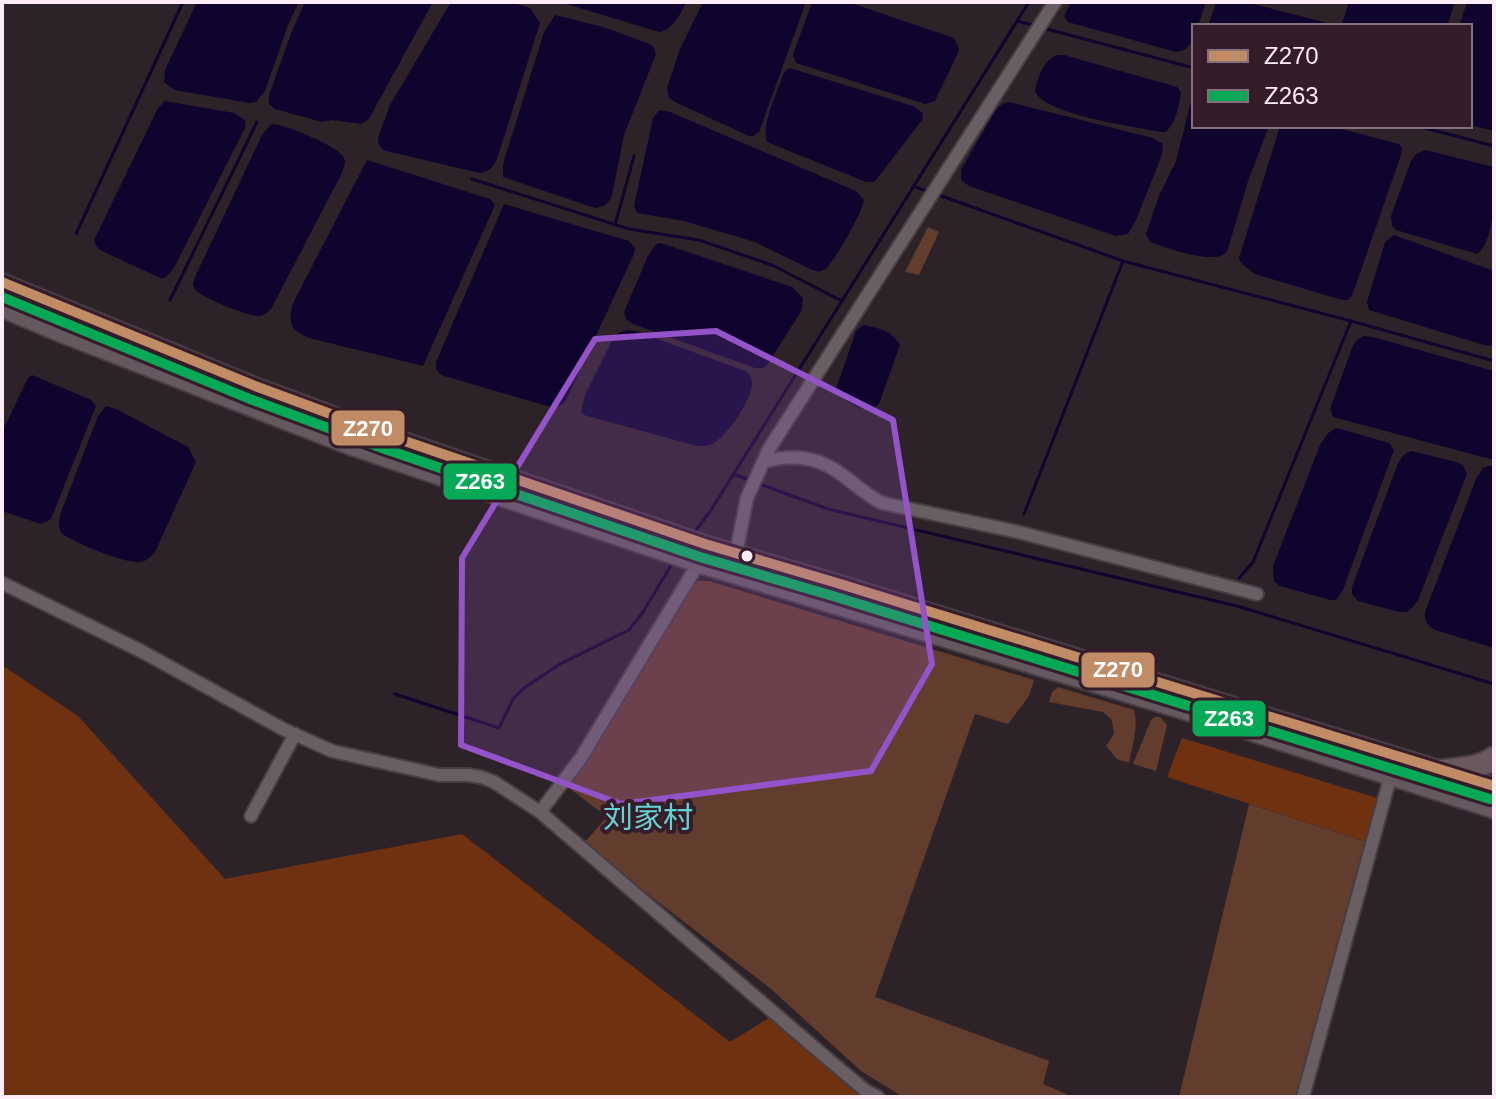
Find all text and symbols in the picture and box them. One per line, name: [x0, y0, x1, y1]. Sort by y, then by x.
legend: [1192, 24, 1472, 128]
text: Z270: [1264, 42, 1319, 69]
text: Z263: [1264, 82, 1319, 109]
line badge: Z270: [330, 409, 406, 447]
text: Z270: [343, 416, 393, 441]
line badge: Z263: [442, 462, 518, 501]
text: Z263: [455, 469, 505, 494]
unlabelled marker: [739, 548, 755, 564]
line badge: Z270: [1080, 651, 1156, 689]
text: Z270: [1093, 657, 1143, 682]
line badge: Z263: [1191, 699, 1267, 738]
text: Z263: [1204, 706, 1254, 731]
district label: 刘家村: [603, 801, 693, 834]

